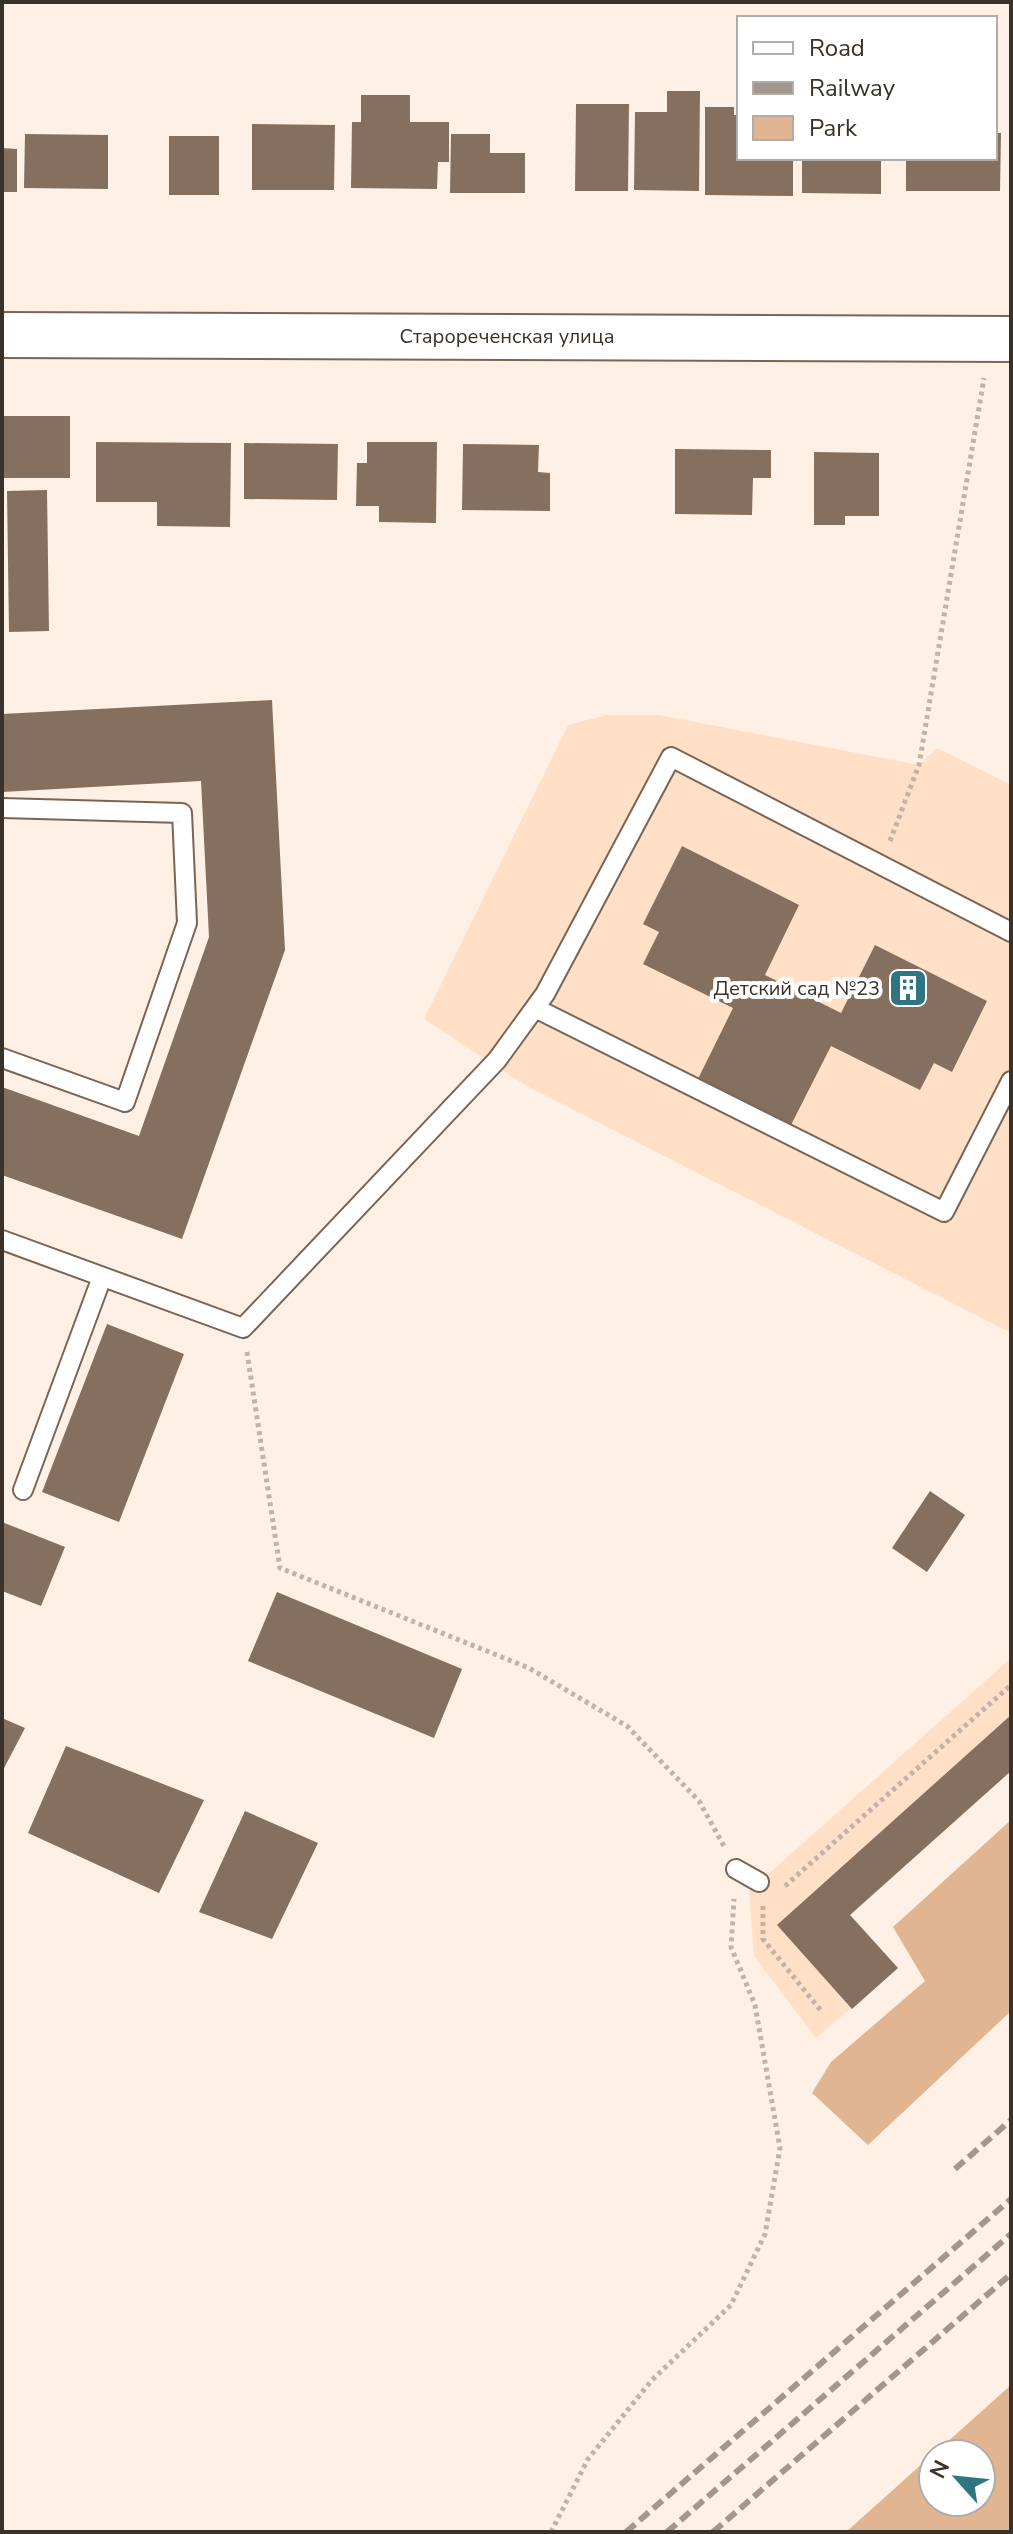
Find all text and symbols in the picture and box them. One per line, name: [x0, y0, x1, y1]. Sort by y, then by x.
legend: [737, 16, 997, 160]
text: Road: [809, 32, 865, 64]
text: Railway: [809, 72, 896, 104]
text: Park: [809, 112, 858, 144]
street label: Старореченская улица: [399, 323, 615, 350]
building icon: Детский сад №23: [887, 967, 929, 1009]
place label: Детский сад №23: [713, 975, 880, 1002]
north arrow: [917, 2438, 997, 2518]
text: N: [923, 2455, 957, 2484]

